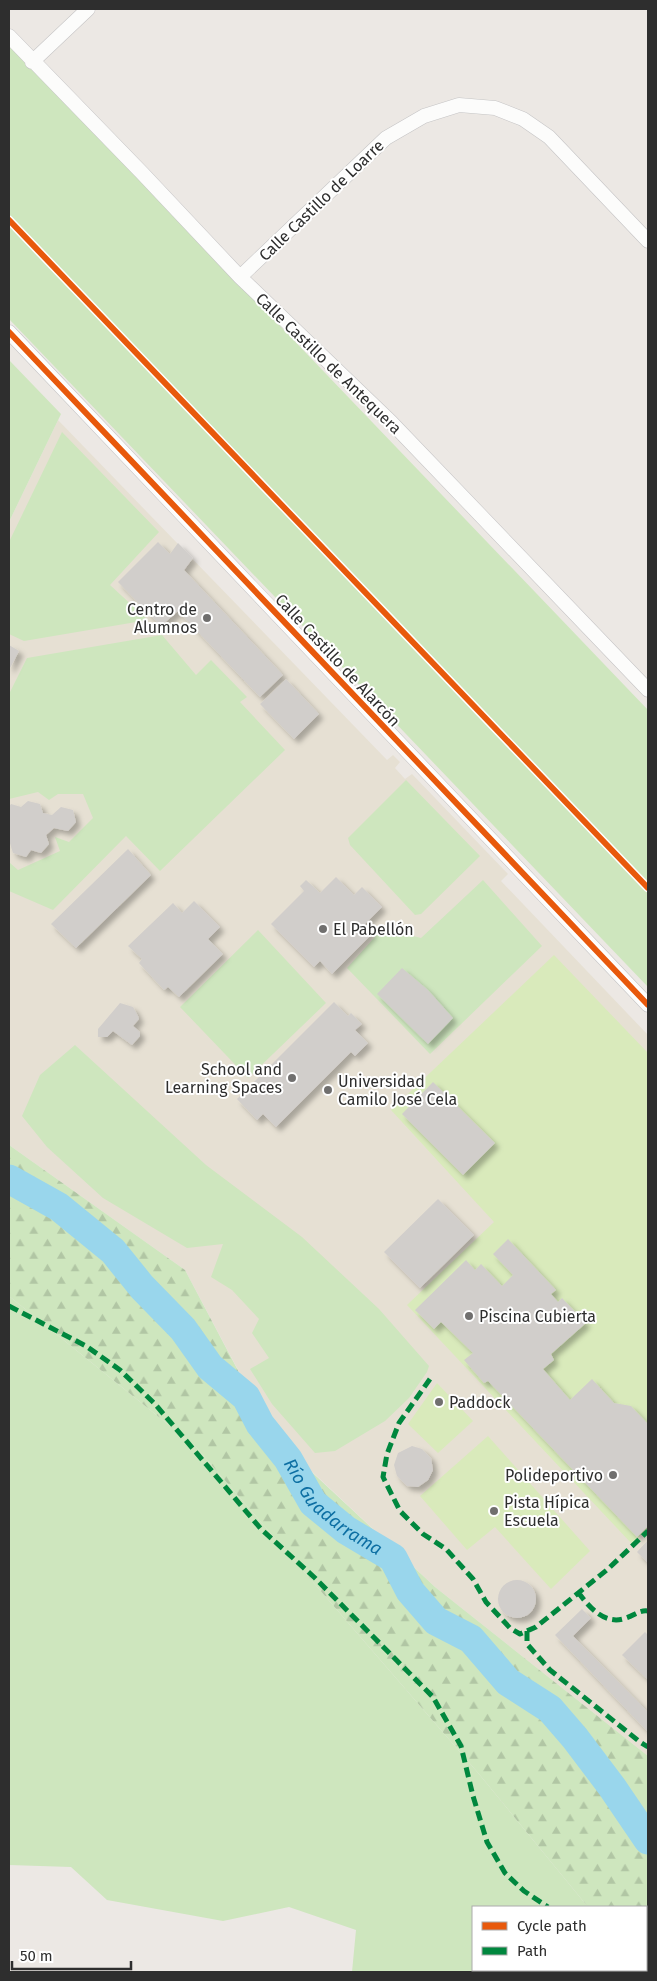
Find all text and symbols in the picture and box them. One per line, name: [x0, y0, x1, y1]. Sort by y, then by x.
street label: Calle Castillo de Loarre: [255, 136, 388, 265]
street label: Calle Castillo de Antequera: [252, 289, 405, 438]
street label: Calle Castillo de Alarcón: [271, 590, 404, 731]
place label: Centro de Alumnos: [127, 600, 197, 637]
marker: Centro de Alumnos: [201, 612, 213, 624]
place label: El Pabellón: [333, 920, 414, 939]
marker: El Pabellón: [317, 923, 329, 935]
place label: School and Learning Spaces: [165, 1060, 282, 1097]
marker: School and Learning Spaces: [286, 1072, 298, 1084]
place label: Universidad Camilo José Cela: [338, 1072, 457, 1109]
marker: Universidad Camilo José Cela: [322, 1084, 334, 1096]
place label: Piscina Cubierta: [479, 1307, 596, 1326]
marker: Piscina Cubierta: [463, 1310, 475, 1322]
place label: Paddock: [449, 1393, 511, 1412]
marker: Paddock: [433, 1396, 445, 1408]
water label: Río Guadarrama: [279, 1455, 386, 1560]
place label: Polideportivo: [505, 1466, 603, 1485]
marker: Polideportivo: [607, 1469, 619, 1481]
place label: Pista Hípica Escuela: [504, 1493, 590, 1530]
marker: Pista Hípica Escuela: [488, 1505, 500, 1517]
legend: [472, 1906, 647, 1971]
text: Cycle path: [517, 1917, 587, 1935]
scale bar: [12, 1938, 131, 1970]
text: Path: [517, 1942, 547, 1960]
text: 50 m: [20, 1947, 53, 1965]

